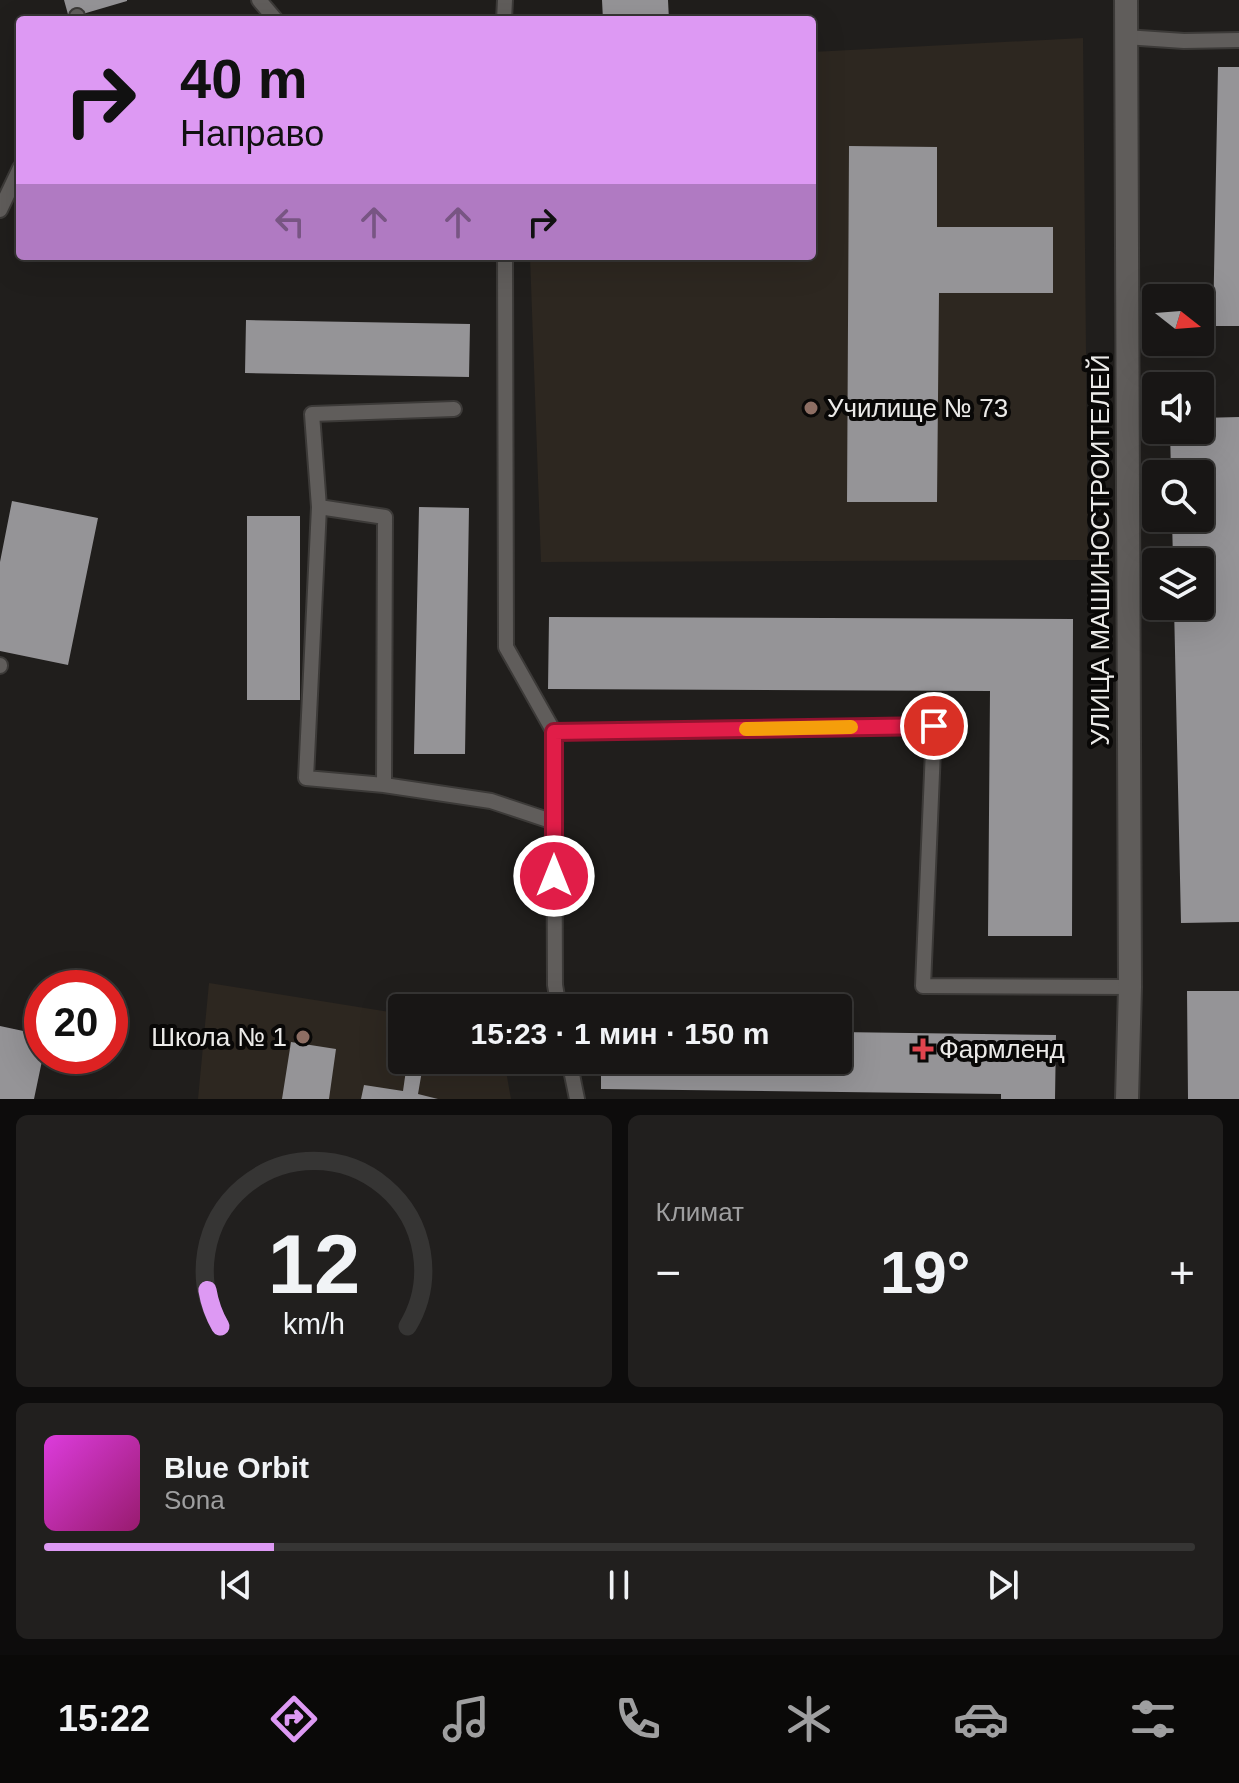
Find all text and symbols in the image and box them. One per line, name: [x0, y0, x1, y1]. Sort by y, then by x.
text: 40 m: [180, 47, 308, 110]
icon: right: [48, 48, 152, 152]
text: Направо: [180, 113, 324, 154]
icon: left: [268, 200, 312, 244]
icon: ahead: [352, 200, 396, 244]
icon: ahead: [436, 200, 480, 244]
icon: right: [520, 200, 564, 244]
north arrow: [1142, 284, 1214, 356]
map controls: [1142, 284, 1214, 620]
street label: УЛИЦА МАШИНОСТРОИТЕЛЕЙ: [1085, 354, 1115, 746]
button: sound: [1142, 372, 1214, 444]
place label: Училище № 73: [827, 393, 1008, 423]
marker: Училище № 73: [802, 399, 820, 417]
button: search: [1142, 460, 1214, 532]
button: layers: [1142, 548, 1214, 620]
pin: [900, 692, 968, 760]
icon: arrive: [912, 704, 956, 748]
position arrow: [512, 834, 596, 918]
speed limit sign: 20: [24, 970, 128, 1074]
text: 15:23 · 1 мин · 150 m: [471, 1017, 769, 1050]
place label: Школа № 1: [151, 1022, 287, 1052]
marker: Школа № 1: [294, 1028, 312, 1046]
place label: Фармленд: [939, 1034, 1065, 1064]
marker: Фармленд: [914, 1040, 932, 1058]
text: Климат: [656, 1197, 744, 1227]
text: 12: [267, 1218, 360, 1311]
text: 19°: [880, 1239, 971, 1306]
text: −: [656, 1248, 681, 1297]
text: +: [1169, 1248, 1195, 1297]
text: km/h: [283, 1308, 345, 1340]
text: Blue Orbit: [164, 1451, 309, 1484]
text: Sona: [164, 1485, 225, 1515]
icon: previous: [214, 1563, 258, 1607]
icon: pause: [597, 1563, 641, 1607]
icon: next: [981, 1563, 1025, 1607]
icon: directions: [266, 1691, 322, 1747]
icon: music: [438, 1691, 494, 1747]
icon: phone: [610, 1691, 666, 1747]
icon: climate: [781, 1691, 837, 1747]
icon: car: [953, 1691, 1009, 1747]
icon: filters: [1125, 1691, 1181, 1747]
text: 15:22: [58, 1698, 150, 1739]

